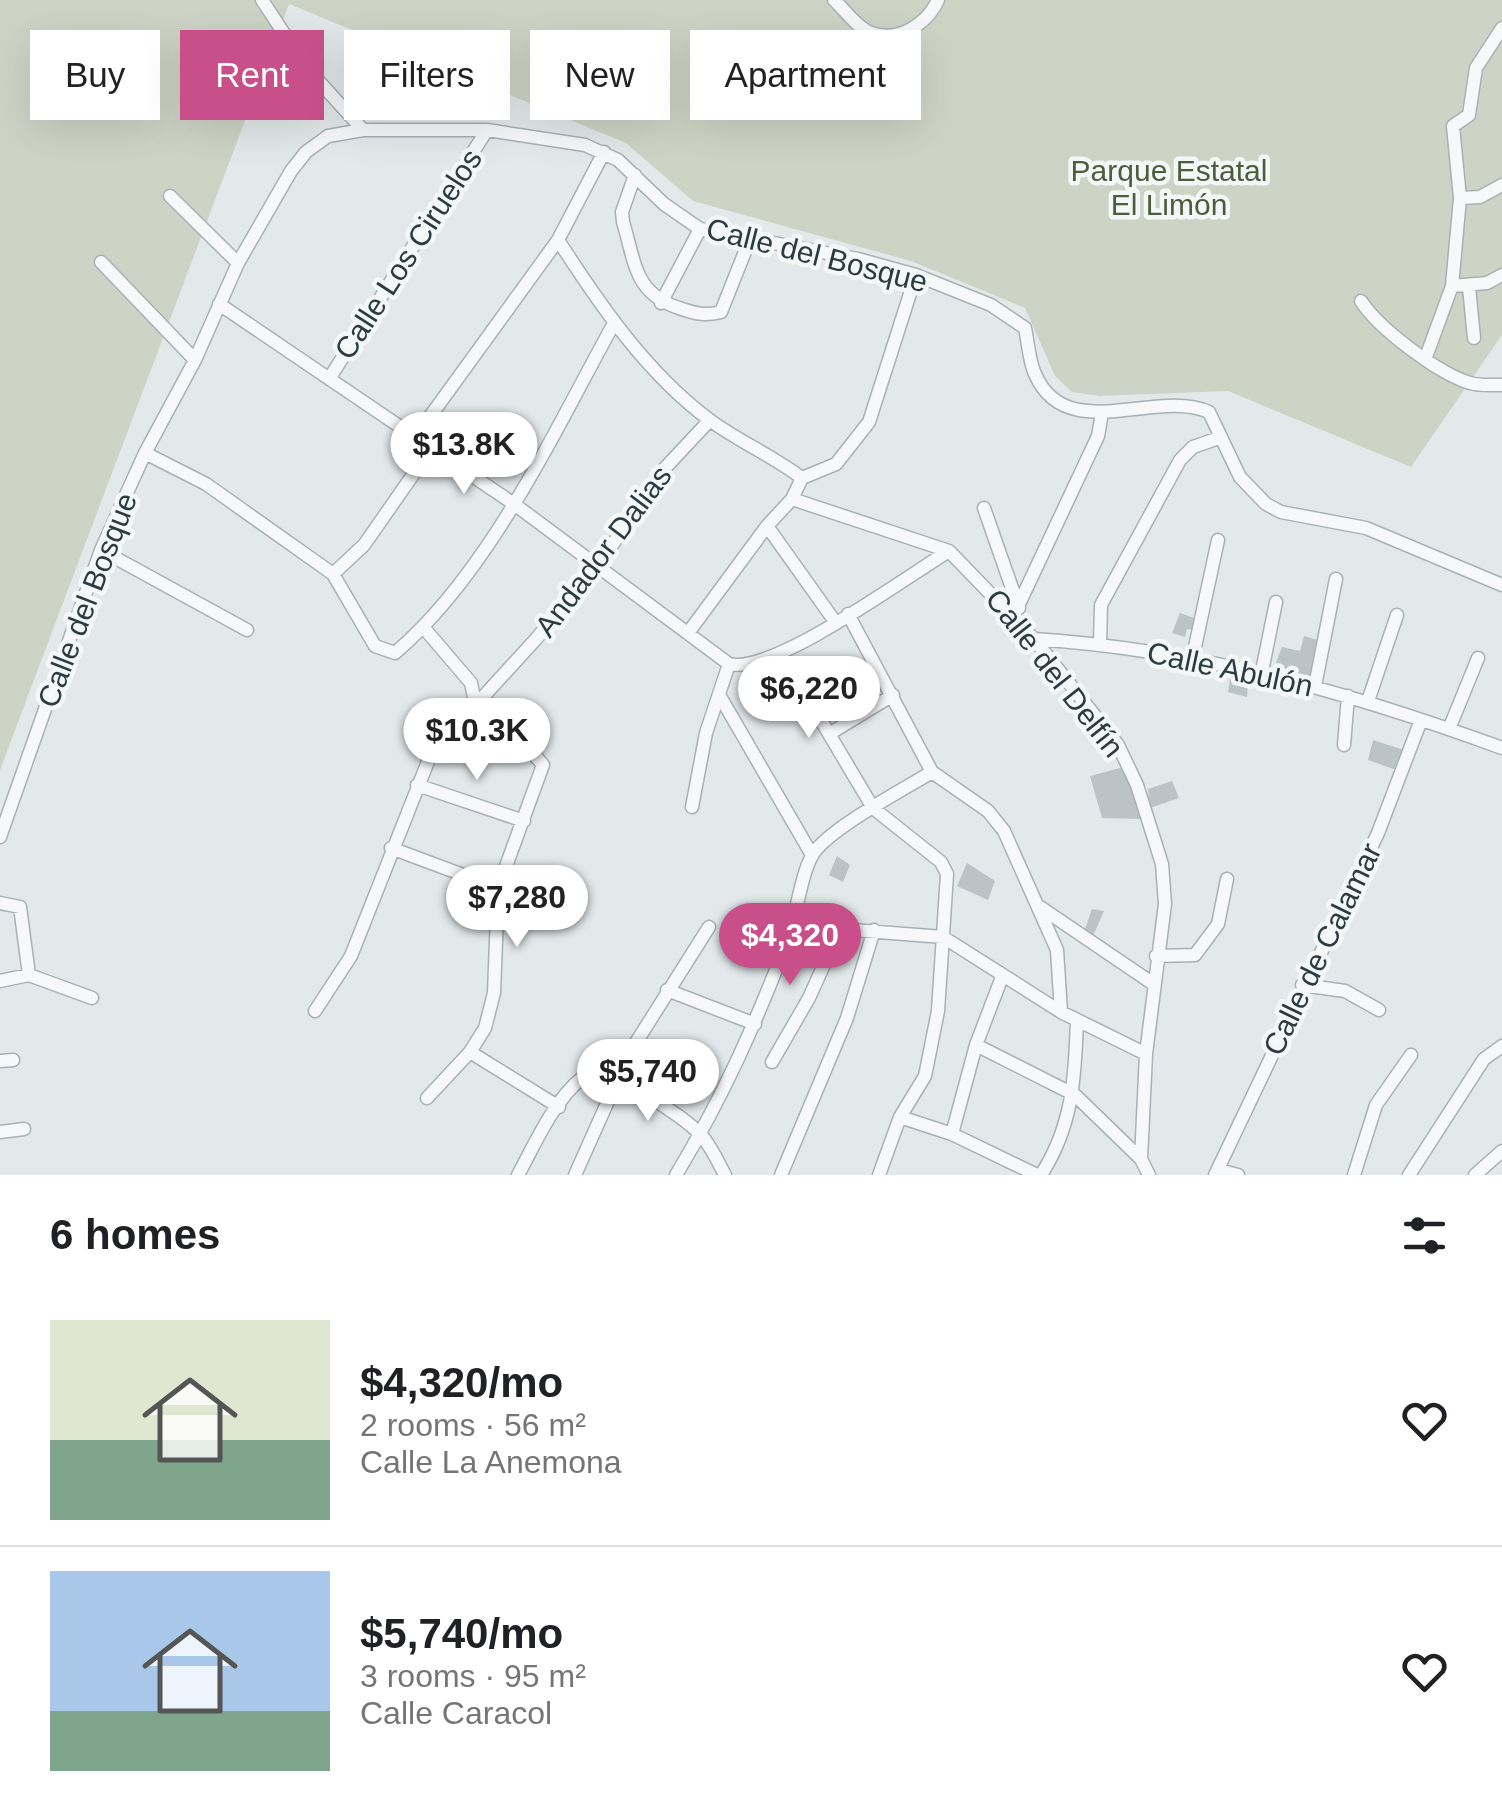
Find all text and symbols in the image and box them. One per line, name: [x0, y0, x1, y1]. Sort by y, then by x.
chip: Buy: [30, 30, 160, 120]
chip: Rent: [180, 30, 324, 120]
chip: Filters: [344, 30, 510, 120]
chip: New: [530, 30, 670, 120]
chip: Apartment: [690, 30, 921, 120]
street label: Calle Los Ciruelos: [328, 143, 488, 365]
park label: Parque Estatal El Limón: [1071, 154, 1267, 221]
street label: Calle del Bosque: [703, 212, 931, 298]
pin: $13.8K: [383, 412, 545, 497]
text: $13.8K: [412, 426, 516, 462]
street label: Andador Dalias: [528, 459, 678, 643]
street label: Calle del Bosque: [31, 488, 143, 712]
street label: Calle del Delfín: [979, 583, 1131, 763]
street label: Calle Abulón: [1144, 635, 1316, 703]
pin: $6,220: [728, 656, 890, 741]
text: $6,220: [760, 670, 858, 706]
pin: $10.3K: [396, 698, 558, 783]
text: $10.3K: [425, 712, 529, 748]
street label: Calle de Calamar: [1256, 838, 1388, 1060]
pin: $7,280: [436, 865, 598, 950]
text: $7,280: [468, 879, 566, 915]
pin: $4,320: [709, 903, 871, 988]
text: $4,320: [741, 917, 839, 953]
pin: $5,740: [567, 1039, 729, 1124]
text: $5,740: [599, 1053, 697, 1089]
icon: filters: [1397, 1208, 1452, 1263]
text: 6 homes: [50, 1211, 220, 1258]
text: $4,320/mo: [360, 1359, 563, 1406]
icon: home: [130, 1360, 250, 1480]
icon: heart: [1397, 1393, 1452, 1448]
text: 2 rooms · 56 m²: [360, 1407, 586, 1443]
text: Calle La Anemona: [360, 1444, 622, 1480]
text: $5,740/mo: [360, 1610, 563, 1657]
icon: home: [130, 1611, 250, 1731]
icon: heart: [1397, 1644, 1452, 1699]
text: 3 rooms · 95 m²: [360, 1658, 586, 1694]
text: Calle Caracol: [360, 1695, 552, 1731]

